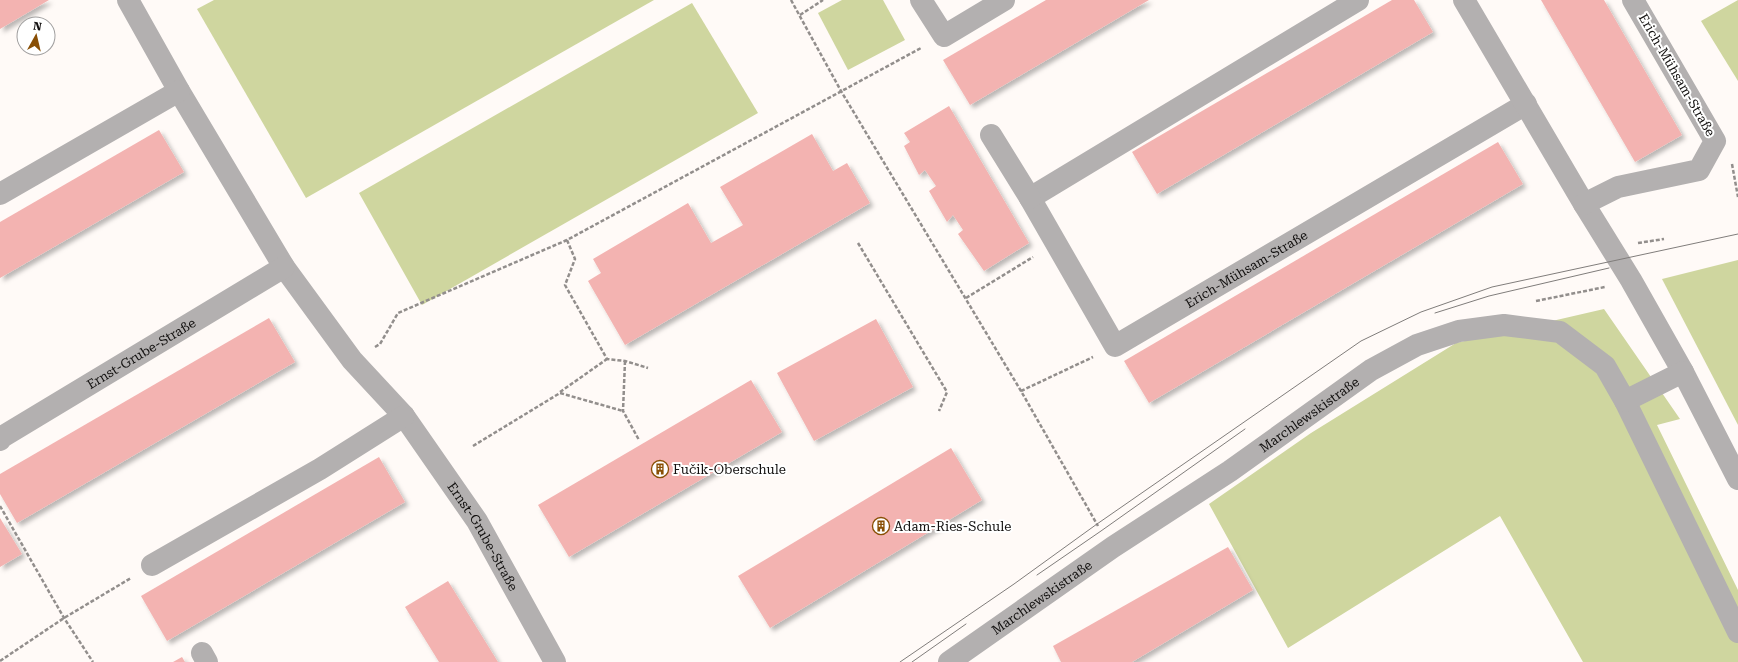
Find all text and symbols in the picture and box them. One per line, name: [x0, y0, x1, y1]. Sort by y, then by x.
street label: Erich-Mühsam-Straße: [1636, 11, 1718, 139]
north arrow: [16, 16, 56, 56]
text: N: [32, 20, 43, 34]
street label: Erich-Mühsam-Straße: [1182, 227, 1310, 311]
street label: Ernst-Grube-Straße: [84, 315, 198, 392]
street label: Marchlewskistraße: [1256, 374, 1362, 455]
building icon: Fučik-Oberschule: [650, 459, 670, 479]
place label: Fučik-Oberschule: [673, 462, 786, 477]
street label: Ernst-Grube-Straße: [445, 479, 521, 593]
building icon: Adam-Ries-Schule: [871, 516, 891, 536]
place label: Adam-Ries-Schule: [894, 519, 1011, 534]
street label: Marchlewskistraße: [989, 557, 1095, 637]

